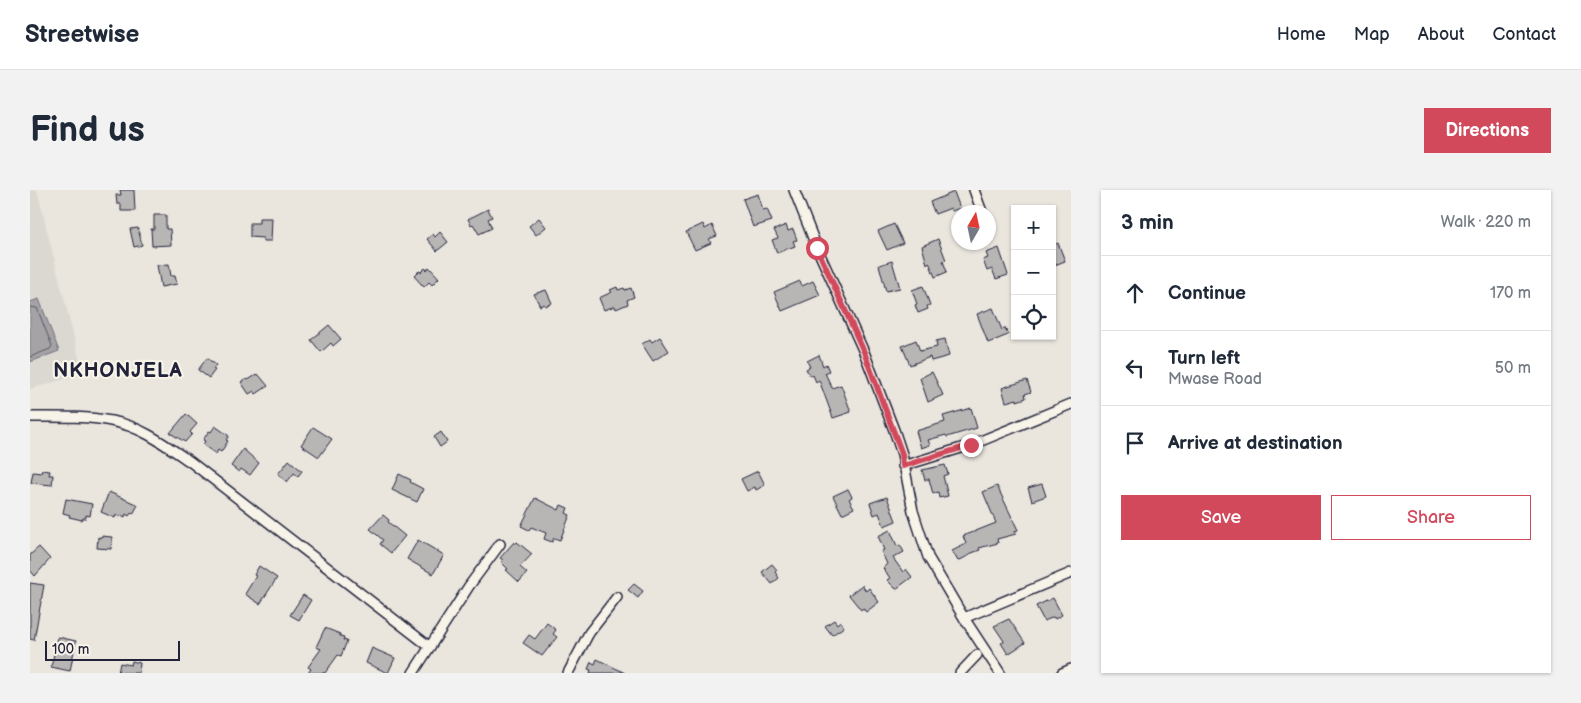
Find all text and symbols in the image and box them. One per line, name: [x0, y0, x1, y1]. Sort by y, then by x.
text: Streetwise: [25, 20, 139, 49]
text: Home: [1277, 24, 1326, 45]
text: Map: [1354, 24, 1390, 45]
text: About: [1418, 24, 1465, 45]
text: Contact: [1493, 24, 1556, 45]
button: Directions: [1424, 108, 1551, 153]
text: Find us: [30, 109, 145, 152]
north arrow: [951, 205, 996, 250]
map controls: [1011, 205, 1056, 340]
button: +: [1011, 205, 1056, 250]
text: 3 min: [1121, 210, 1174, 235]
text: Walk · 220 m: [1441, 213, 1531, 232]
route start: [806, 237, 829, 260]
button: −: [1011, 250, 1056, 295]
icon: ahead: [1121, 279, 1149, 307]
text: Continue: [1168, 282, 1246, 305]
text: 170 m: [1490, 284, 1531, 303]
button: locate: [1011, 295, 1056, 340]
text: Turn left: [1168, 347, 1240, 370]
icon: left: [1121, 354, 1149, 382]
district label: NKHONJELA: [53, 359, 183, 383]
text: 50 m: [1495, 359, 1531, 378]
text: Mwase Road: [1168, 370, 1262, 389]
icon: arrive: [1121, 429, 1149, 457]
text: Arrive at destination: [1168, 432, 1343, 455]
route end: [960, 434, 983, 457]
button: Save: [1121, 495, 1321, 540]
button: Share: [1331, 495, 1531, 540]
scale bar: [45, 638, 180, 661]
text: 100 m: [52, 641, 89, 658]

